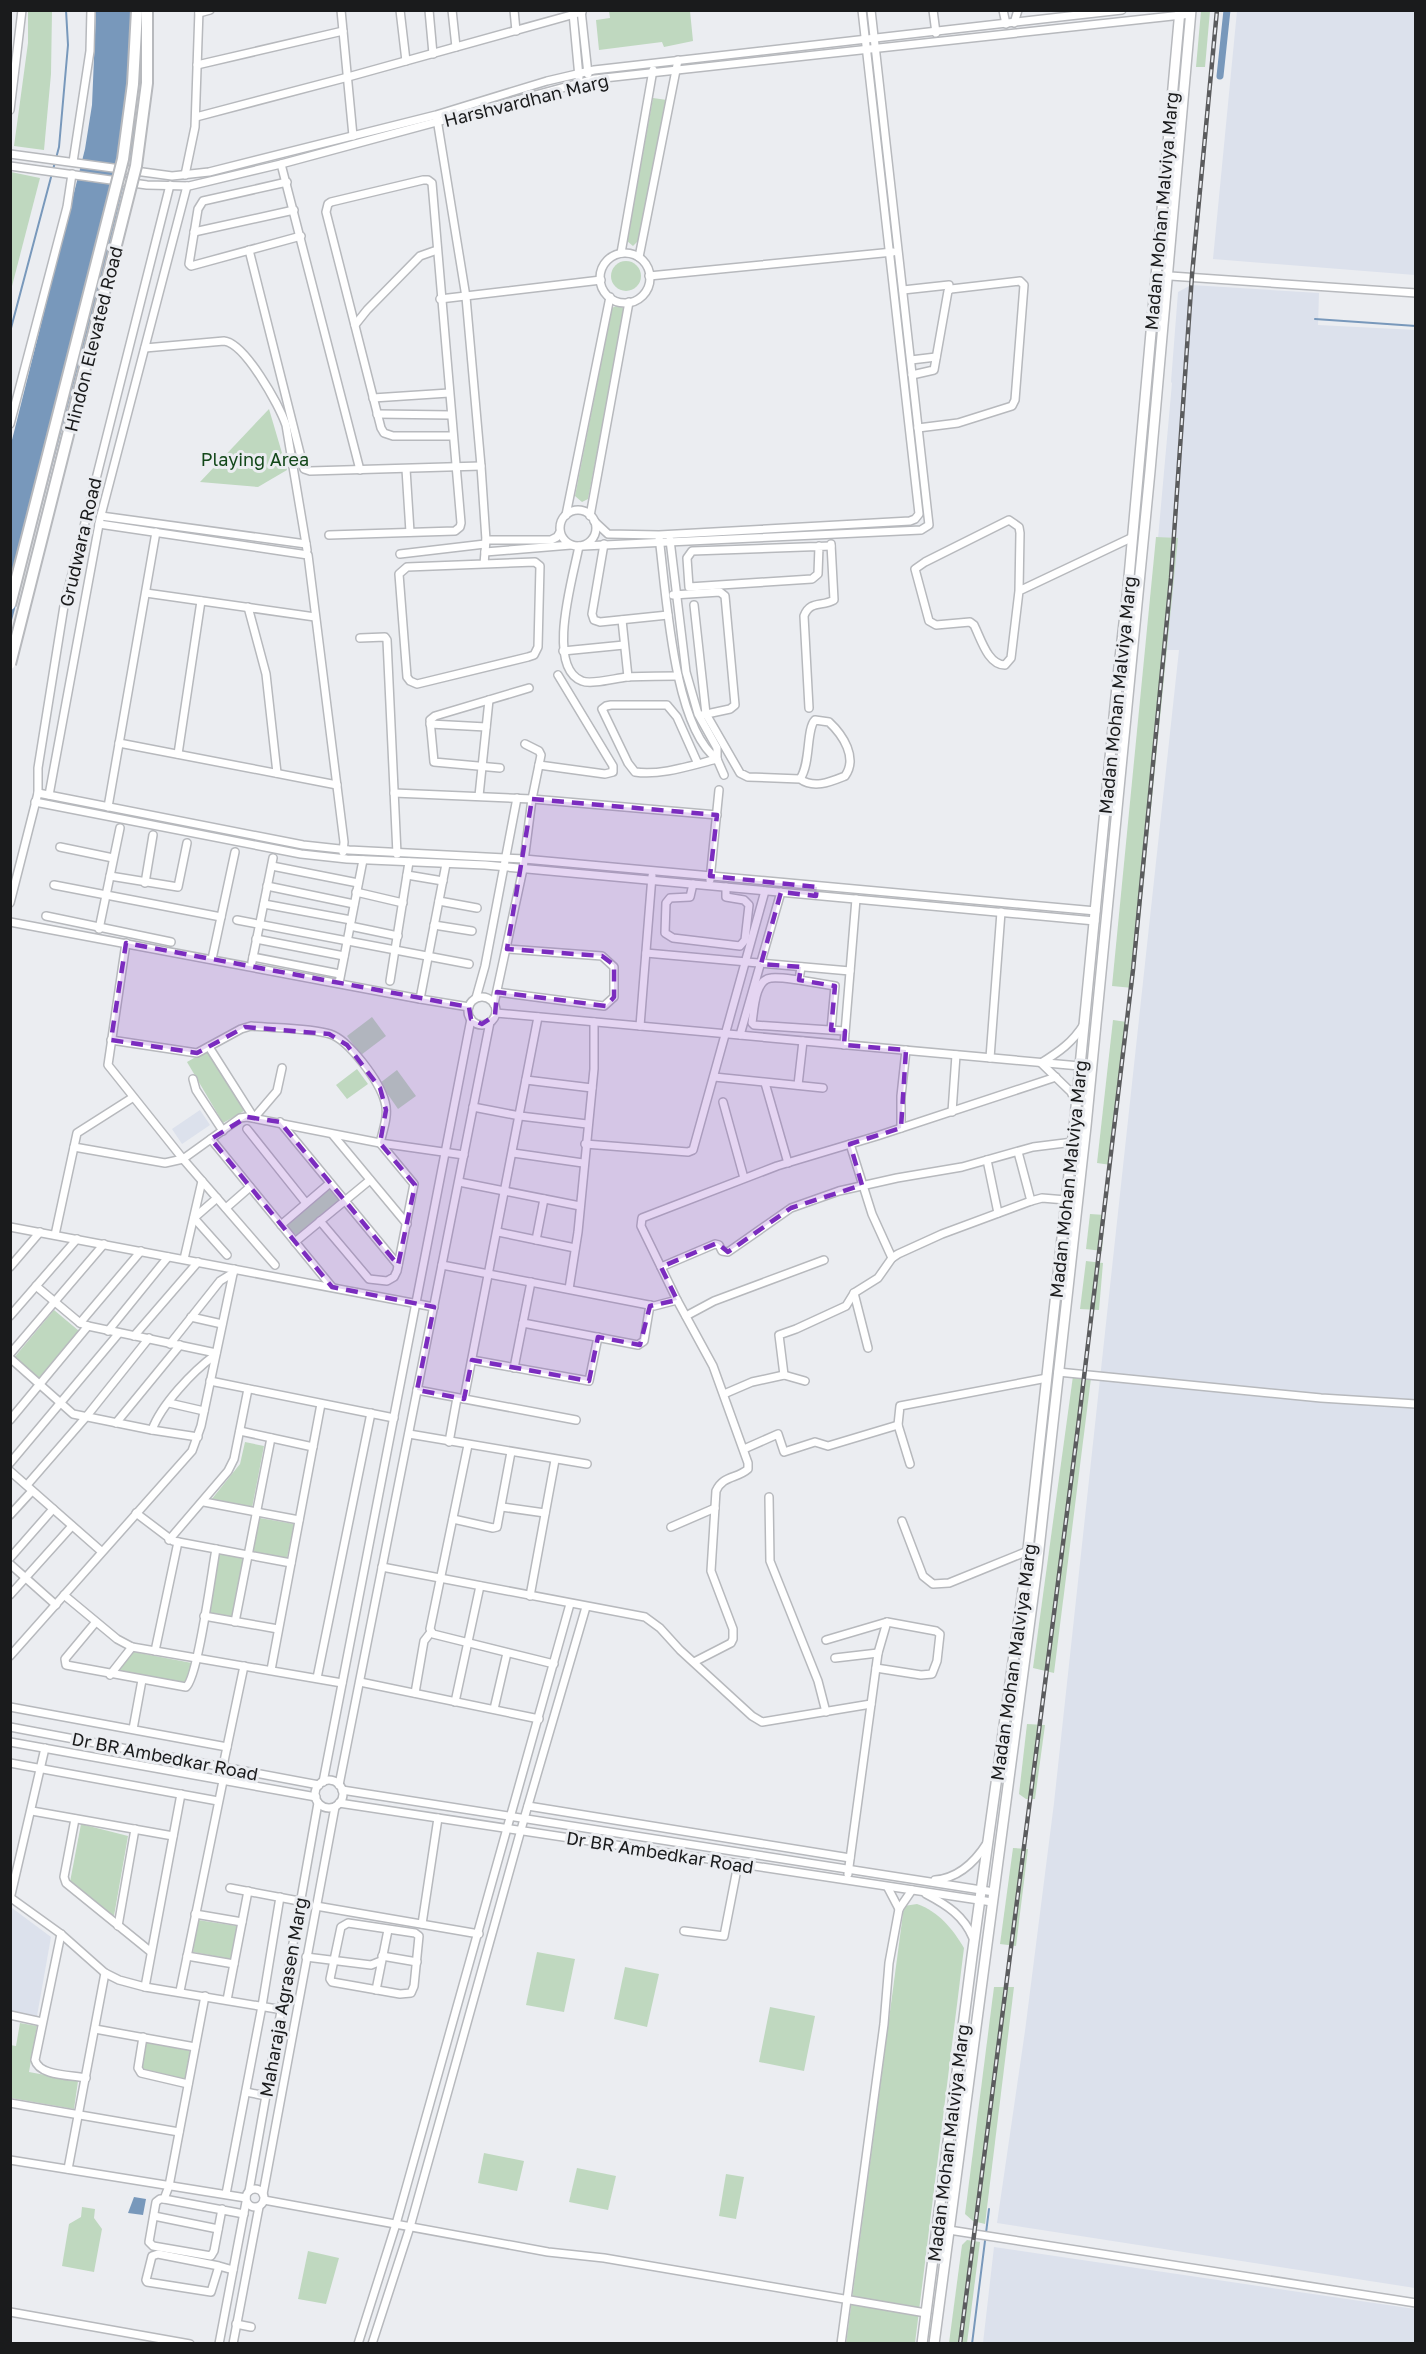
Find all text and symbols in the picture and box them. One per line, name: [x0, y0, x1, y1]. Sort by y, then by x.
street label: Harshvardhan Marg: [441, 69, 611, 131]
street label: Madan Mohan Malviya Marg: [1140, 91, 1182, 331]
street label: Hindon Elevated Road: [59, 244, 127, 434]
park label: Playing Area: [201, 448, 309, 470]
street label: Grudwara Road: [54, 475, 106, 609]
street label: Madan Mohan Malviya Marg: [1094, 575, 1140, 815]
street label: Madan Mohan Malviya Marg: [1045, 1059, 1091, 1299]
street label: Madan Mohan Malviya Marg: [985, 1542, 1041, 1782]
street label: Dr BR Ambedkar Road: [70, 1727, 260, 1785]
street label: Dr BR Ambedkar Road: [565, 1826, 755, 1878]
street label: Maharaja Agrasen Marg: [255, 1895, 311, 2099]
street label: Madan Mohan Malviya Marg: [923, 2023, 973, 2263]

